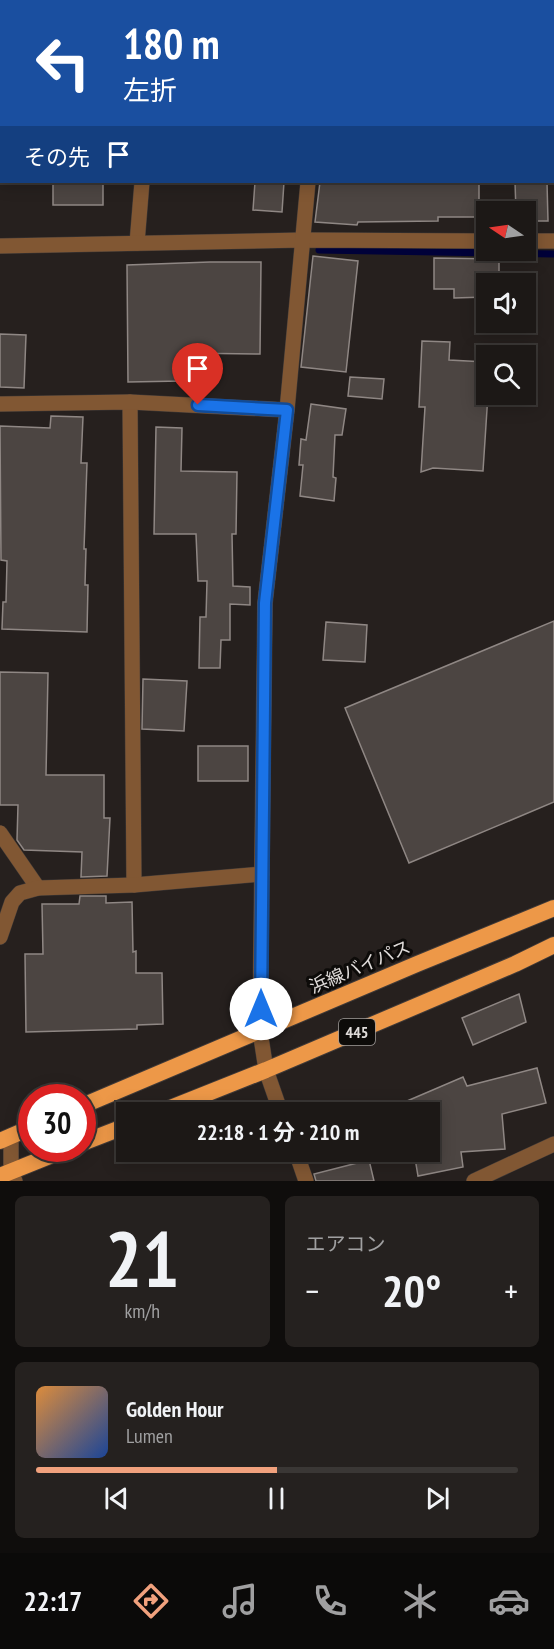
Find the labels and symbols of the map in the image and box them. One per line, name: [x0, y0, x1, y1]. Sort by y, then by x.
north arrow: [476, 201, 536, 261]
pin: [172, 343, 223, 405]
street label: 浜線バイパス: [306, 935, 414, 998]
position arrow: [229, 977, 293, 1041]
road number: 445: [339, 1019, 375, 1045]
speed limit sign: 30: [18, 1084, 96, 1162]

